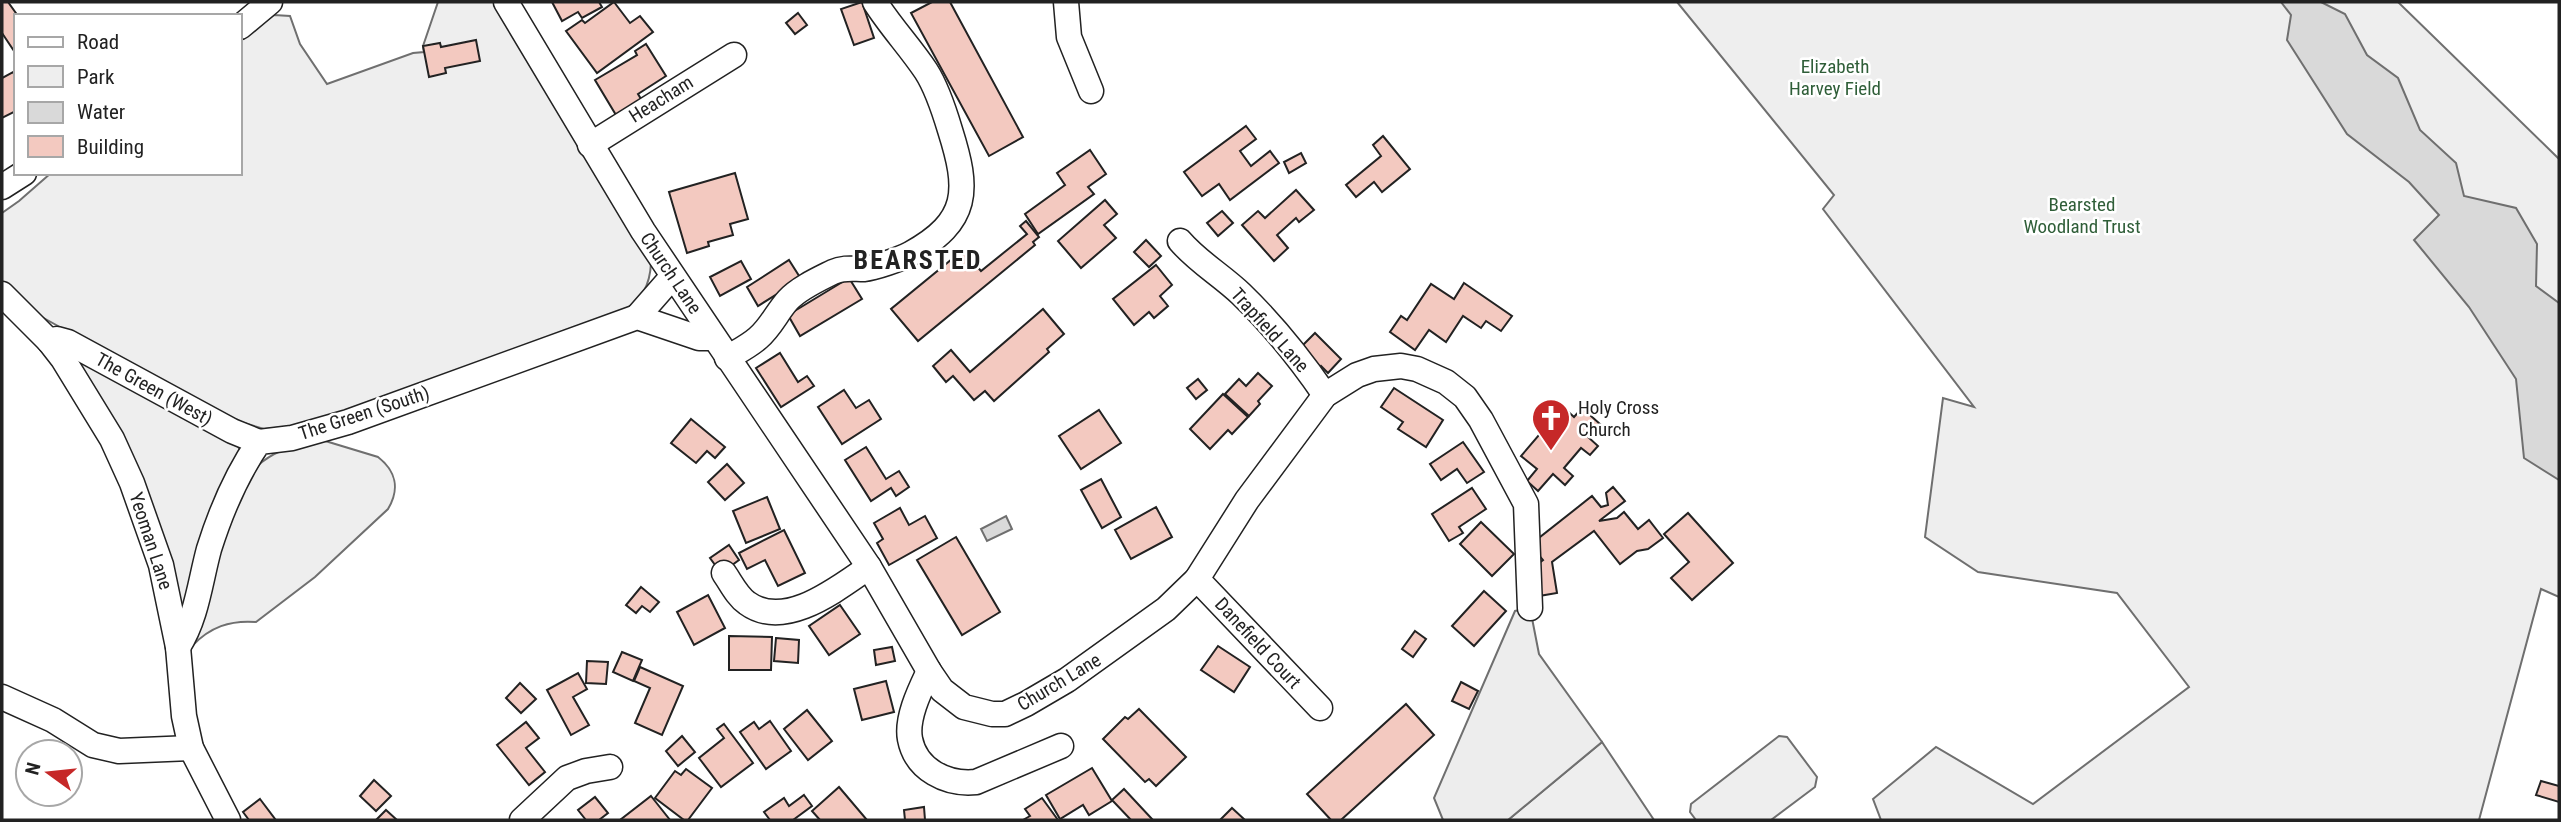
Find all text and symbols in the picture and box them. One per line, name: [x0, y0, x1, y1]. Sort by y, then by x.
legend: [14, 14, 242, 175]
text: Road: [77, 30, 119, 54]
park label: Elizabeth Harvey Field: [1789, 55, 1881, 100]
text: Park: [77, 65, 115, 89]
street label: Heacham: [625, 70, 697, 128]
text: Water: [77, 100, 125, 124]
text: Building: [77, 135, 144, 159]
park label: Bearsted Woodland Trust: [2023, 193, 2141, 238]
street label: Church Lane: [635, 228, 707, 318]
district label: BEARSTED: [854, 245, 982, 275]
street label: Trapfield Lane: [1226, 283, 1314, 377]
street label: The Green (West): [92, 347, 216, 431]
street label: The Green (South): [296, 381, 432, 445]
place label: Holy Cross Church: [1578, 396, 1659, 441]
church icon: Holy Cross Church: [1530, 397, 1572, 452]
street label: Yeoman Lane: [124, 489, 178, 593]
street label: Danefield Court: [1210, 593, 1306, 693]
street label: Church Lane: [1013, 648, 1105, 716]
north arrow: [14, 738, 84, 808]
text: N: [20, 760, 46, 777]

